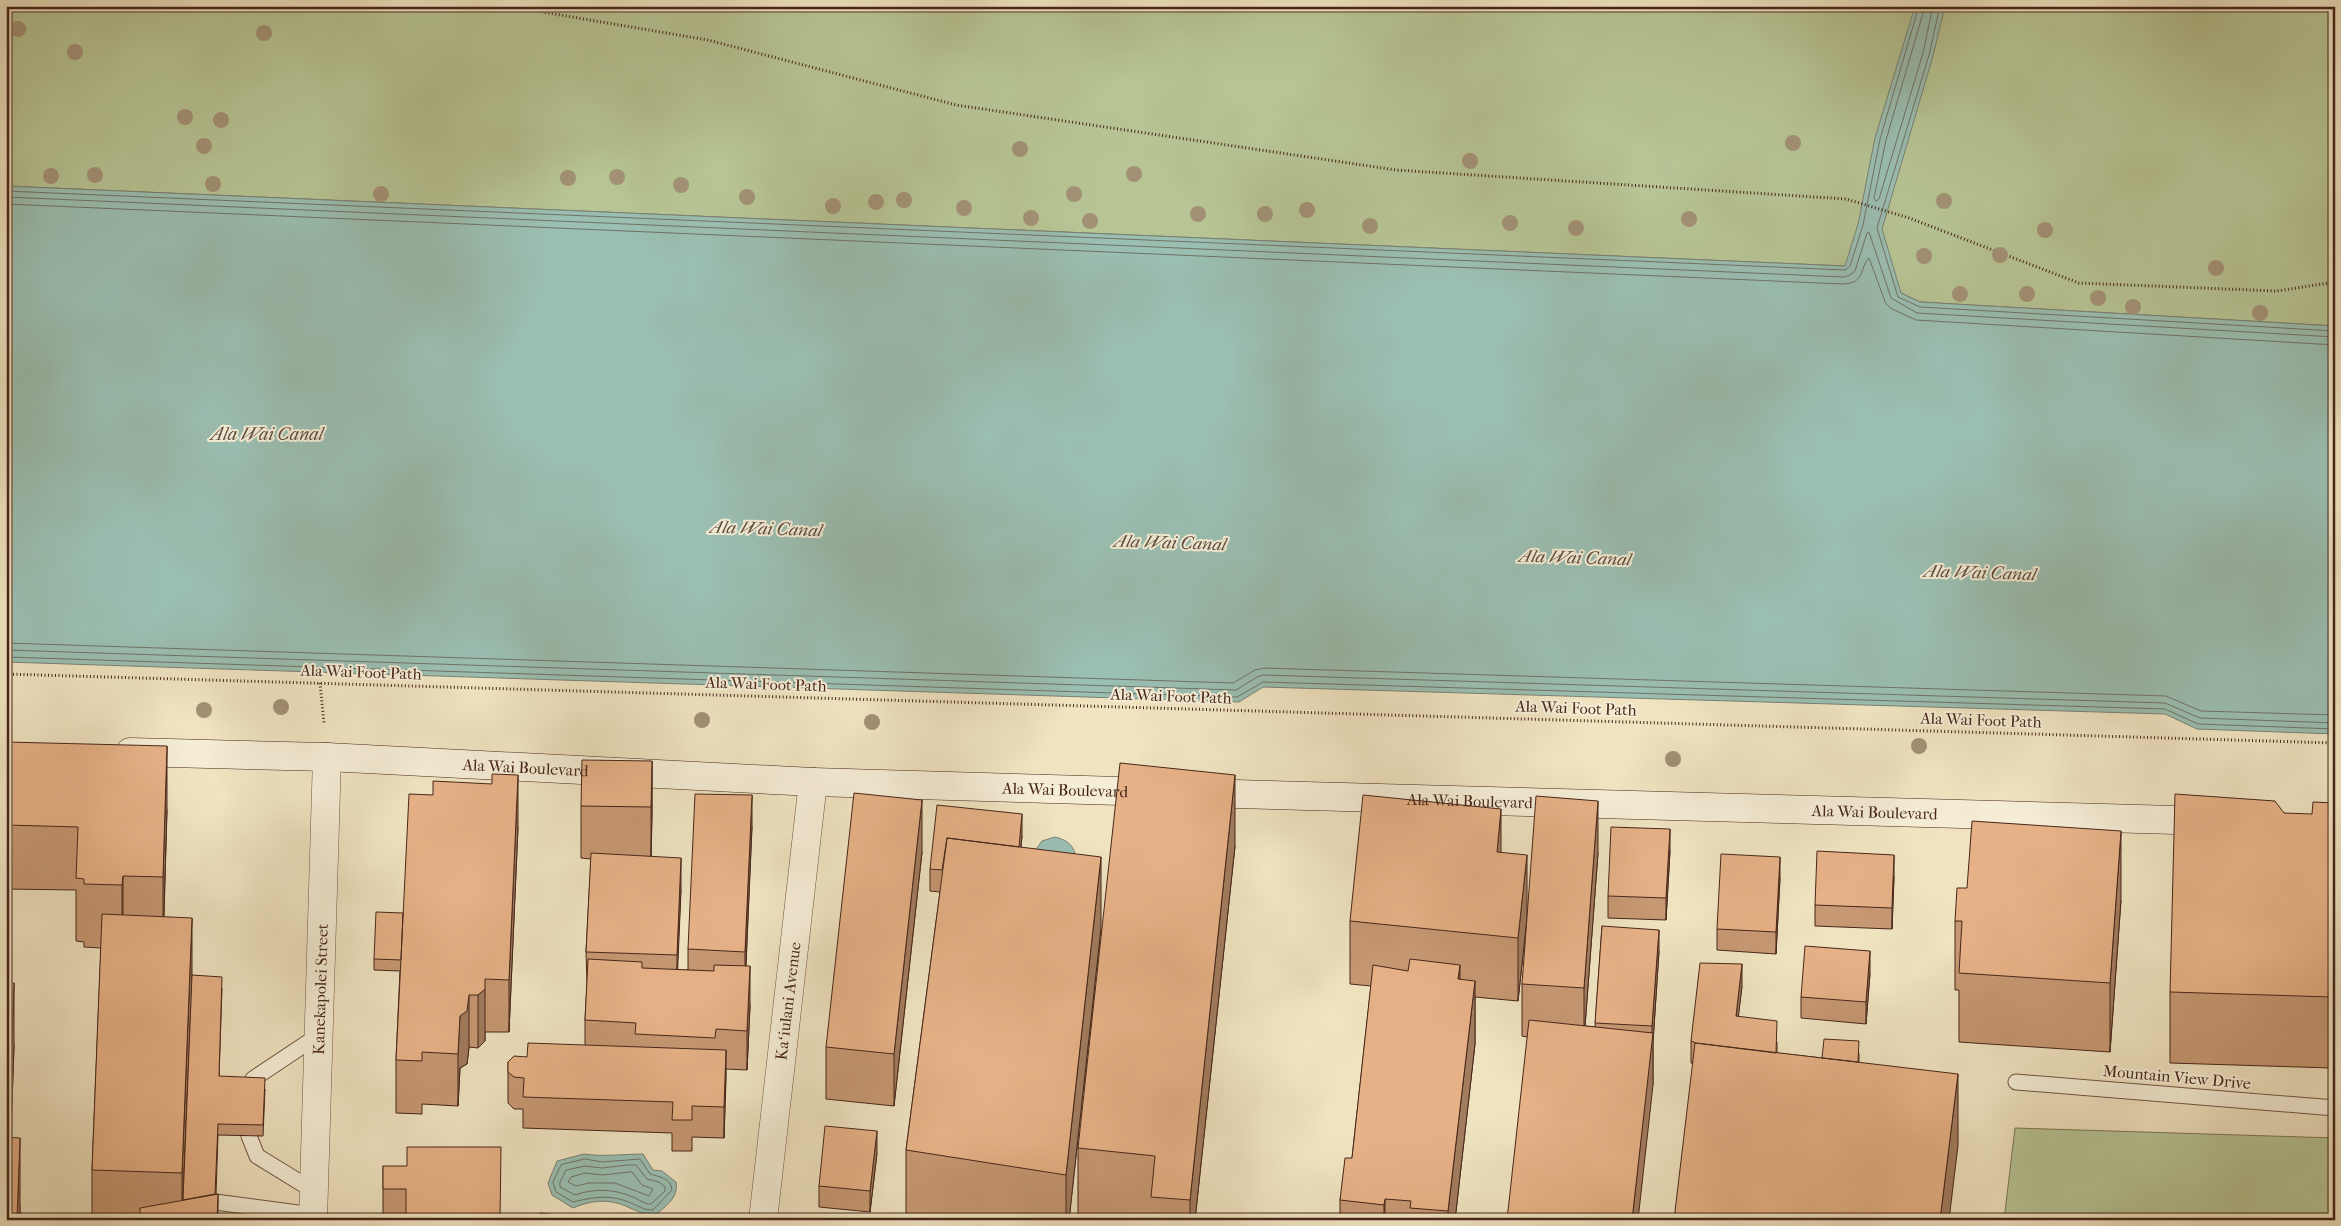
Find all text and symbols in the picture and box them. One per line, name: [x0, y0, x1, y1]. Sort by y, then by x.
water label: Ala Wai Canal: [209, 424, 326, 445]
water label: Ala Wai Canal: [708, 516, 825, 542]
water label: Ala Wai Canal: [1112, 530, 1229, 556]
water label: Ala Wai Canal: [1517, 545, 1634, 571]
water label: Ala Wai Canal: [1922, 560, 2039, 586]
street label: Ala Wai Foot Path: [299, 660, 422, 684]
street label: Ala Wai Foot Path: [704, 672, 827, 696]
street label: Ala Wai Foot Path: [1109, 684, 1232, 708]
street label: Ala Wai Foot Path: [1514, 696, 1637, 720]
street label: Ala Wai Foot Path: [1919, 708, 2042, 732]
street label: Ala Wai Boulevard: [461, 754, 589, 780]
street label: Ala Wai Boulevard: [1001, 778, 1129, 801]
street label: Ala Wai Boulevard: [1406, 789, 1533, 812]
street label: Ala Wai Boulevard: [1811, 800, 1938, 823]
street label: Kanekapolei Street: [309, 923, 331, 1055]
street label: Kaʻiulani Avenue: [771, 941, 805, 1061]
street label: Mountain View Drive: [2102, 1061, 2252, 1093]

